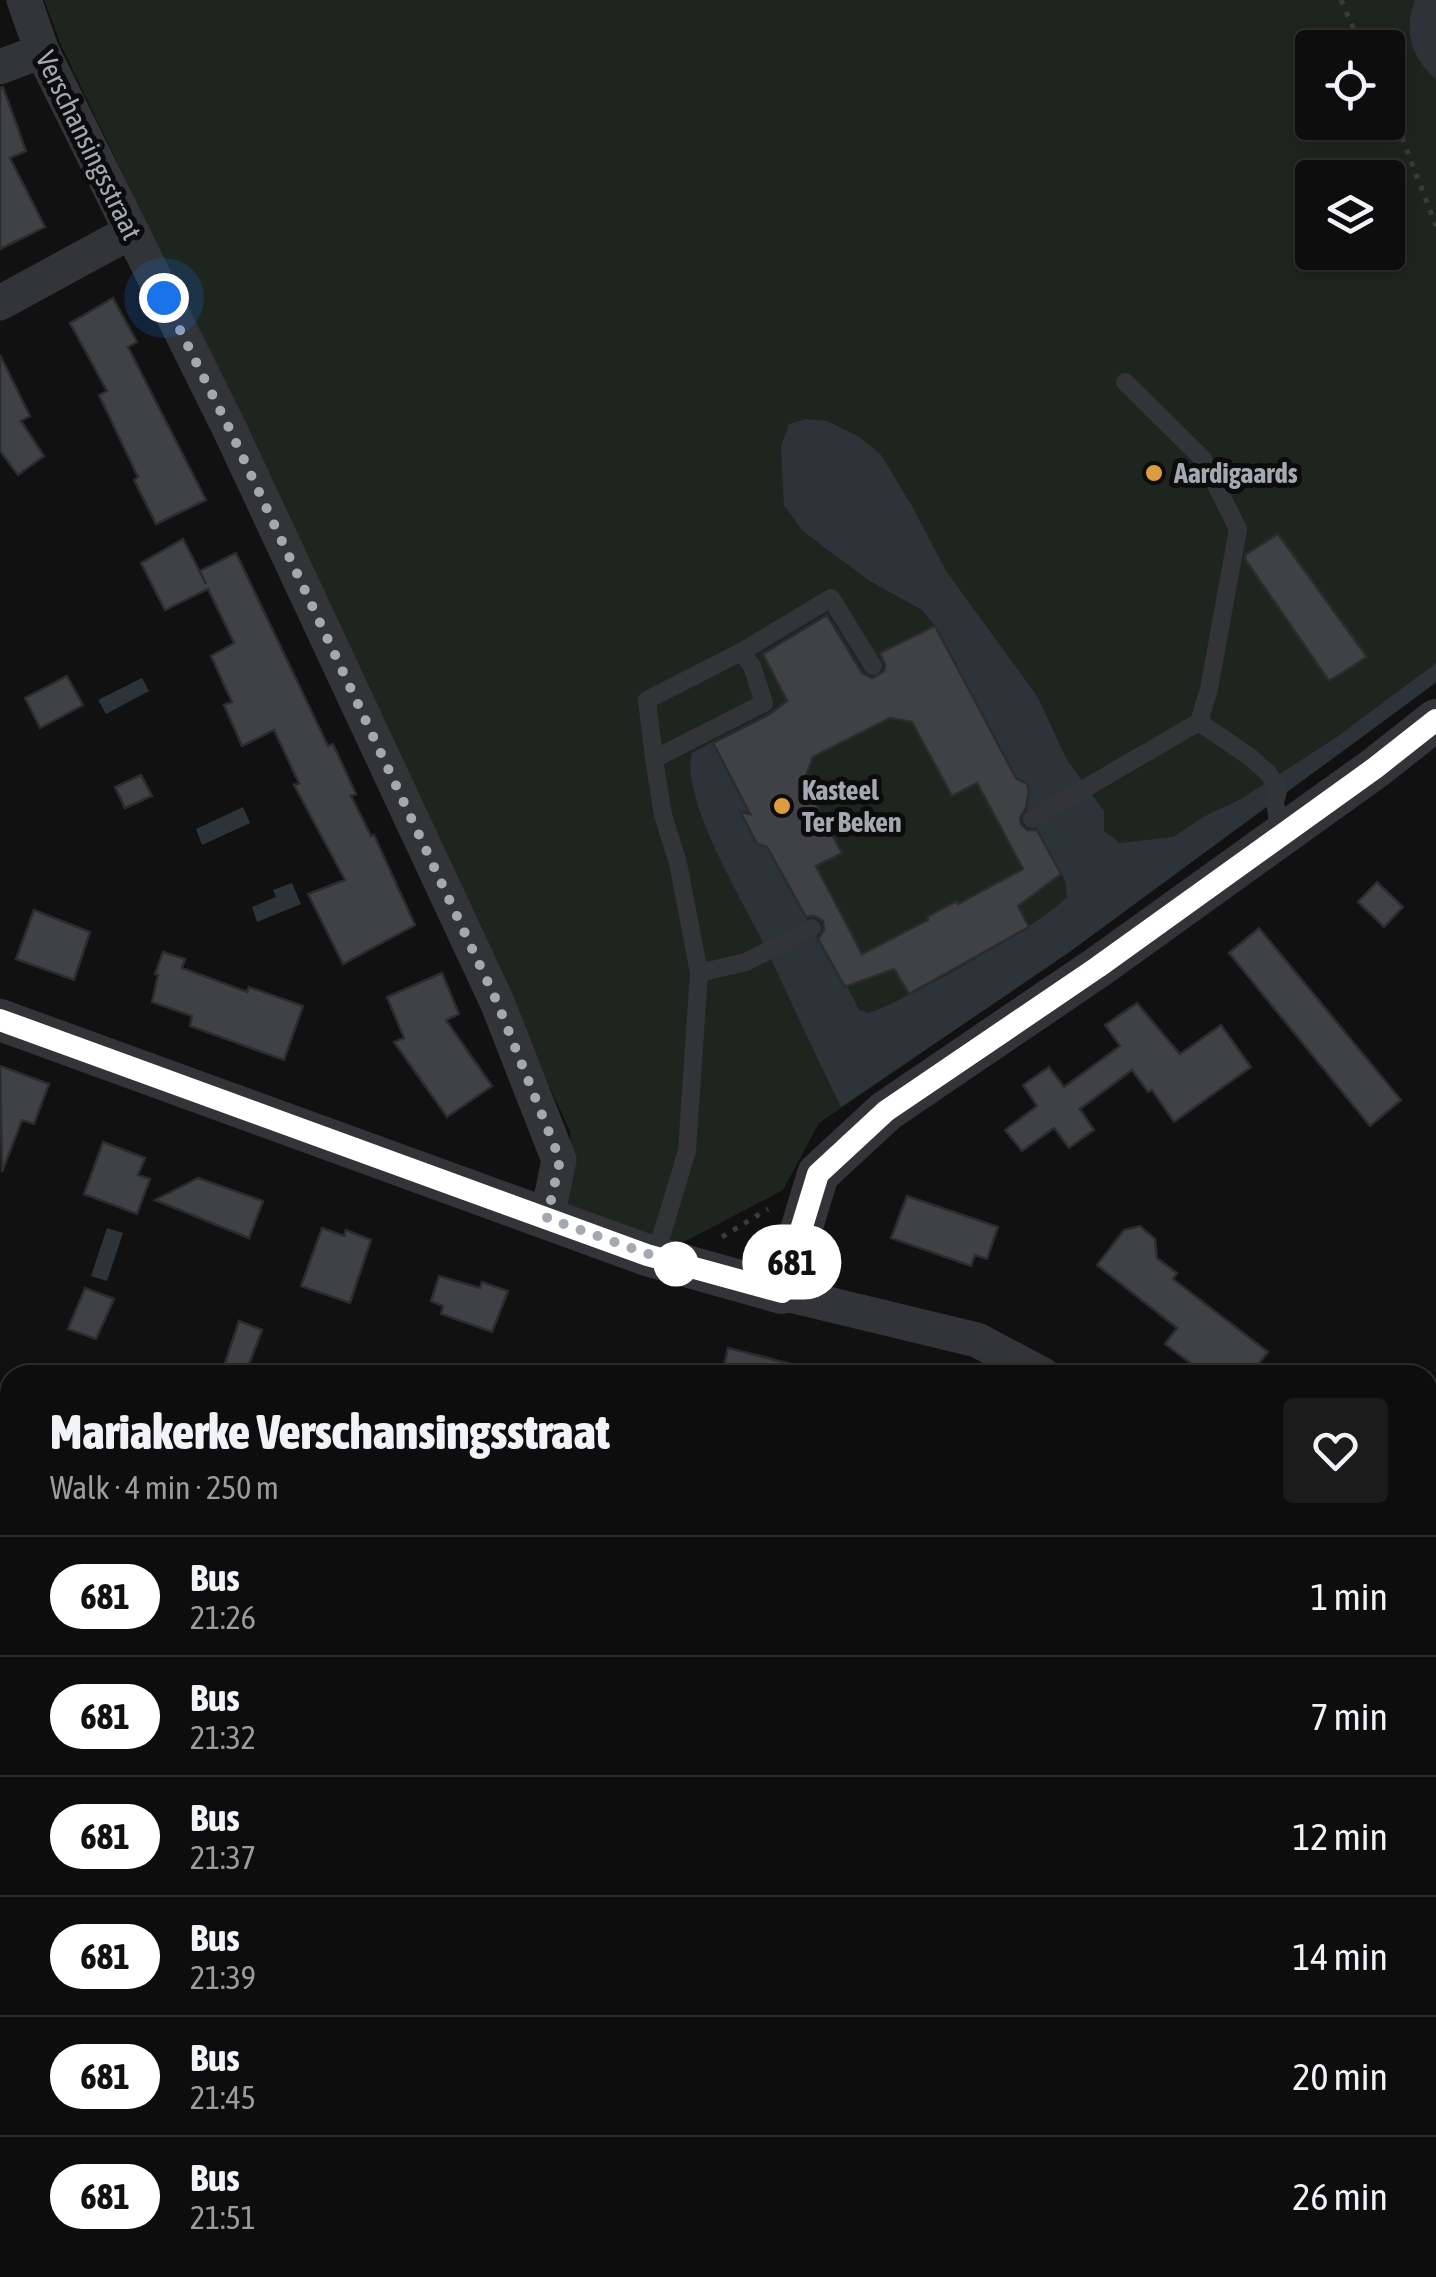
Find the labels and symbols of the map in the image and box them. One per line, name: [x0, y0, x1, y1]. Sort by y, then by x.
street label: Verschansingsstraat: [29, 45, 149, 245]
your location: [139, 273, 189, 323]
place label: Aardigaards: [1173, 457, 1298, 489]
marker: Aardigaards: [1143, 462, 1165, 484]
place label: Kasteel Ter Beken: [802, 774, 901, 838]
marker: Kasteel Ter Beken: [771, 795, 793, 817]
line badge: 681: [734, 1230, 850, 1294]
unlabelled marker: [655, 1243, 697, 1285]

